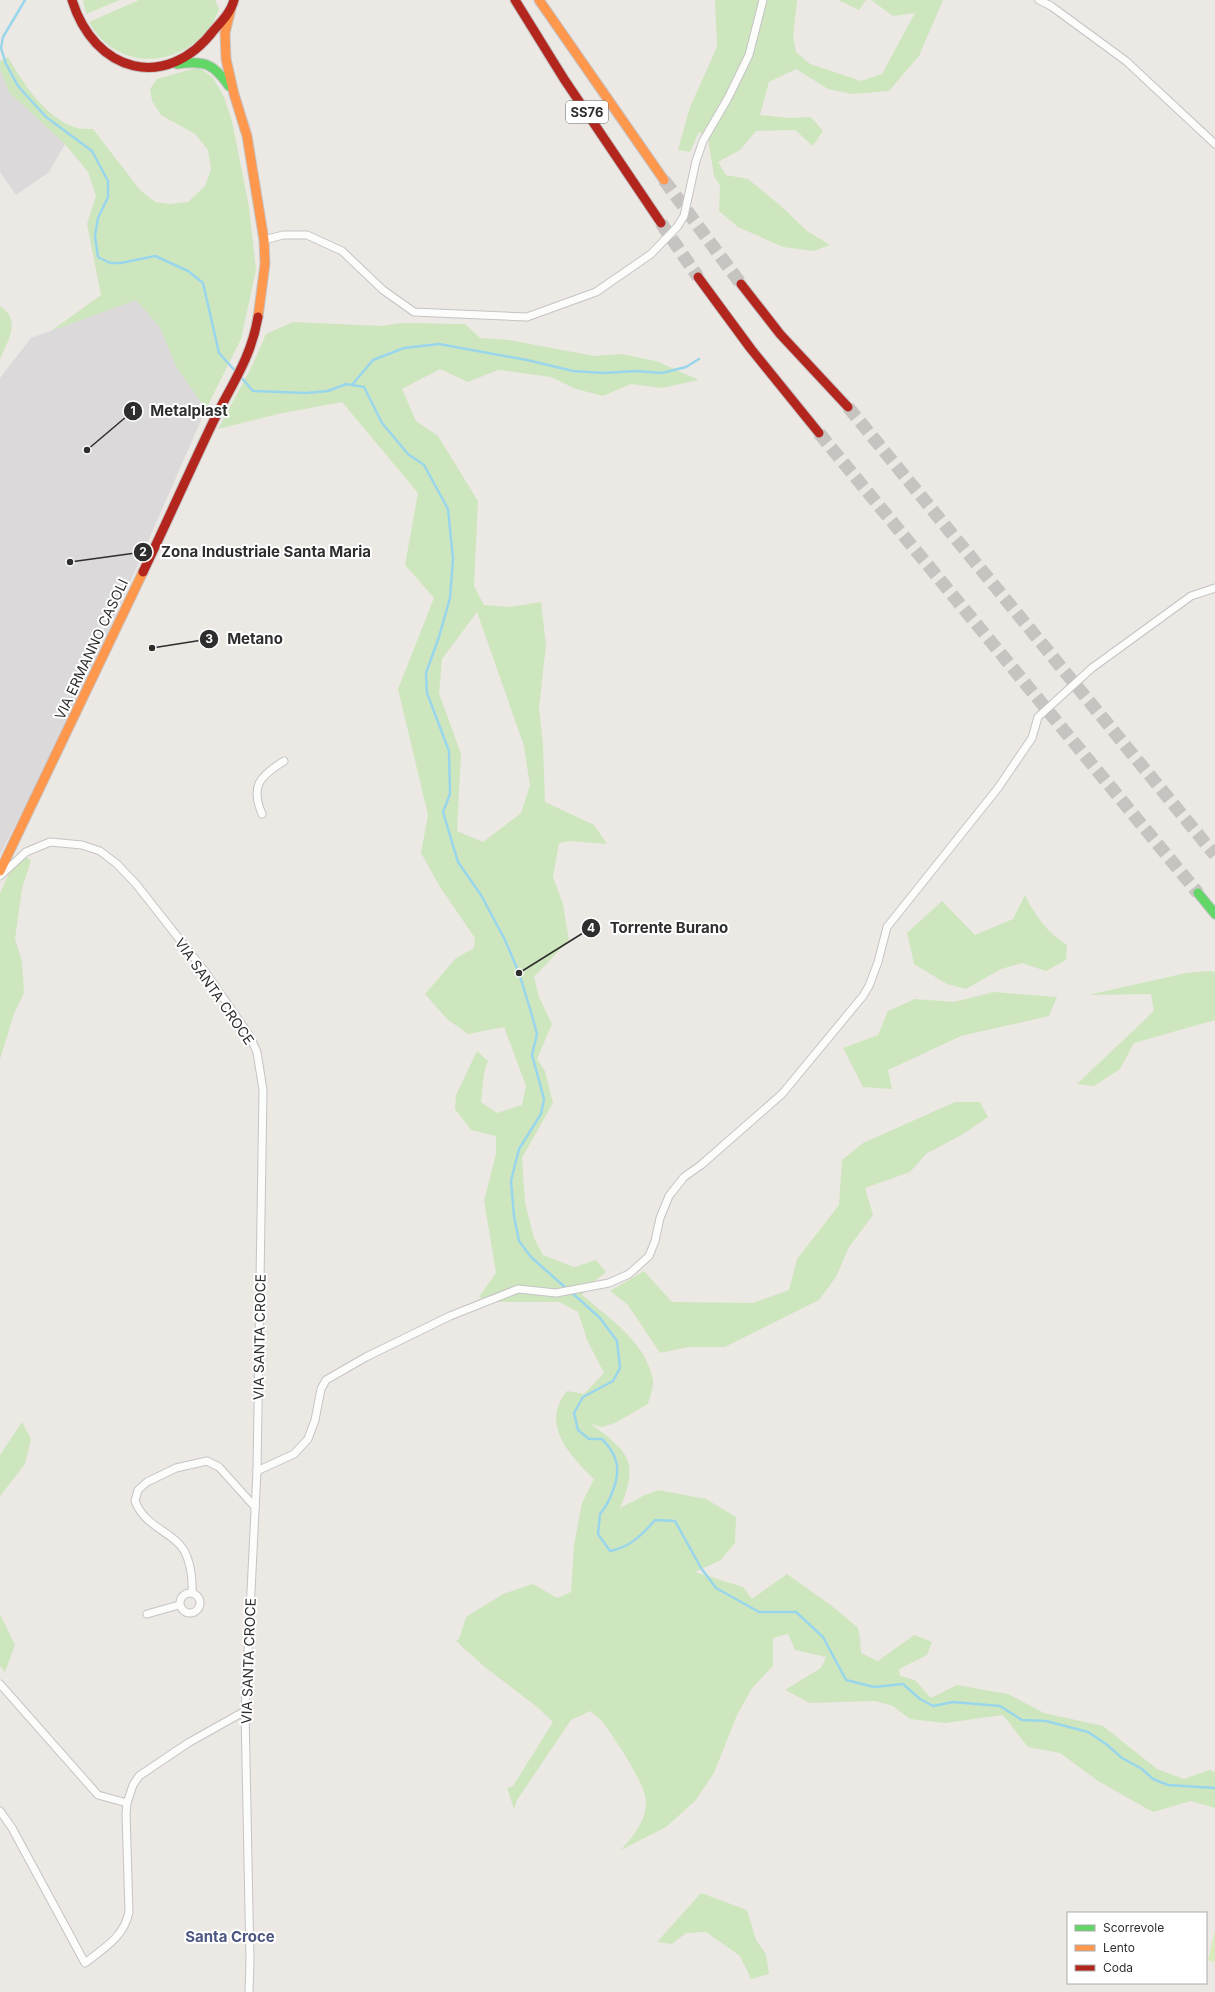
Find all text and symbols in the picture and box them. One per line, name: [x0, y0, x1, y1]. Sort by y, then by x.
road number: SS76: [566, 101, 608, 123]
callout: Metalplast: [123, 397, 236, 424]
text: Metalplast: [150, 401, 228, 420]
text: 1: [130, 403, 136, 418]
callout: Zona Industriale Santa Maria: [133, 538, 379, 565]
text: Zona Industriale Santa Maria: [161, 542, 371, 561]
text: 2: [139, 544, 147, 559]
street label: VIA ERMANNO CASOLI: [51, 576, 131, 722]
callout: Metano: [199, 625, 291, 652]
text: Metano: [227, 629, 283, 648]
text: 3: [205, 631, 213, 646]
callout: Torrente Burano: [581, 915, 736, 942]
text: Torrente Burano: [610, 918, 728, 937]
text: 4: [587, 920, 595, 935]
street label: VIA SANTA CROCE: [172, 934, 258, 1048]
street label: VIA SANTA CROCE: [249, 1274, 269, 1400]
street label: VIA SANTA CROCE: [237, 1598, 259, 1724]
legend: [1067, 1912, 1207, 1984]
text: Scorrevole: [1103, 1920, 1164, 1935]
district label: Santa Croce: [185, 1927, 275, 1946]
text: Lento: [1103, 1940, 1135, 1955]
text: Coda: [1103, 1960, 1133, 1975]

